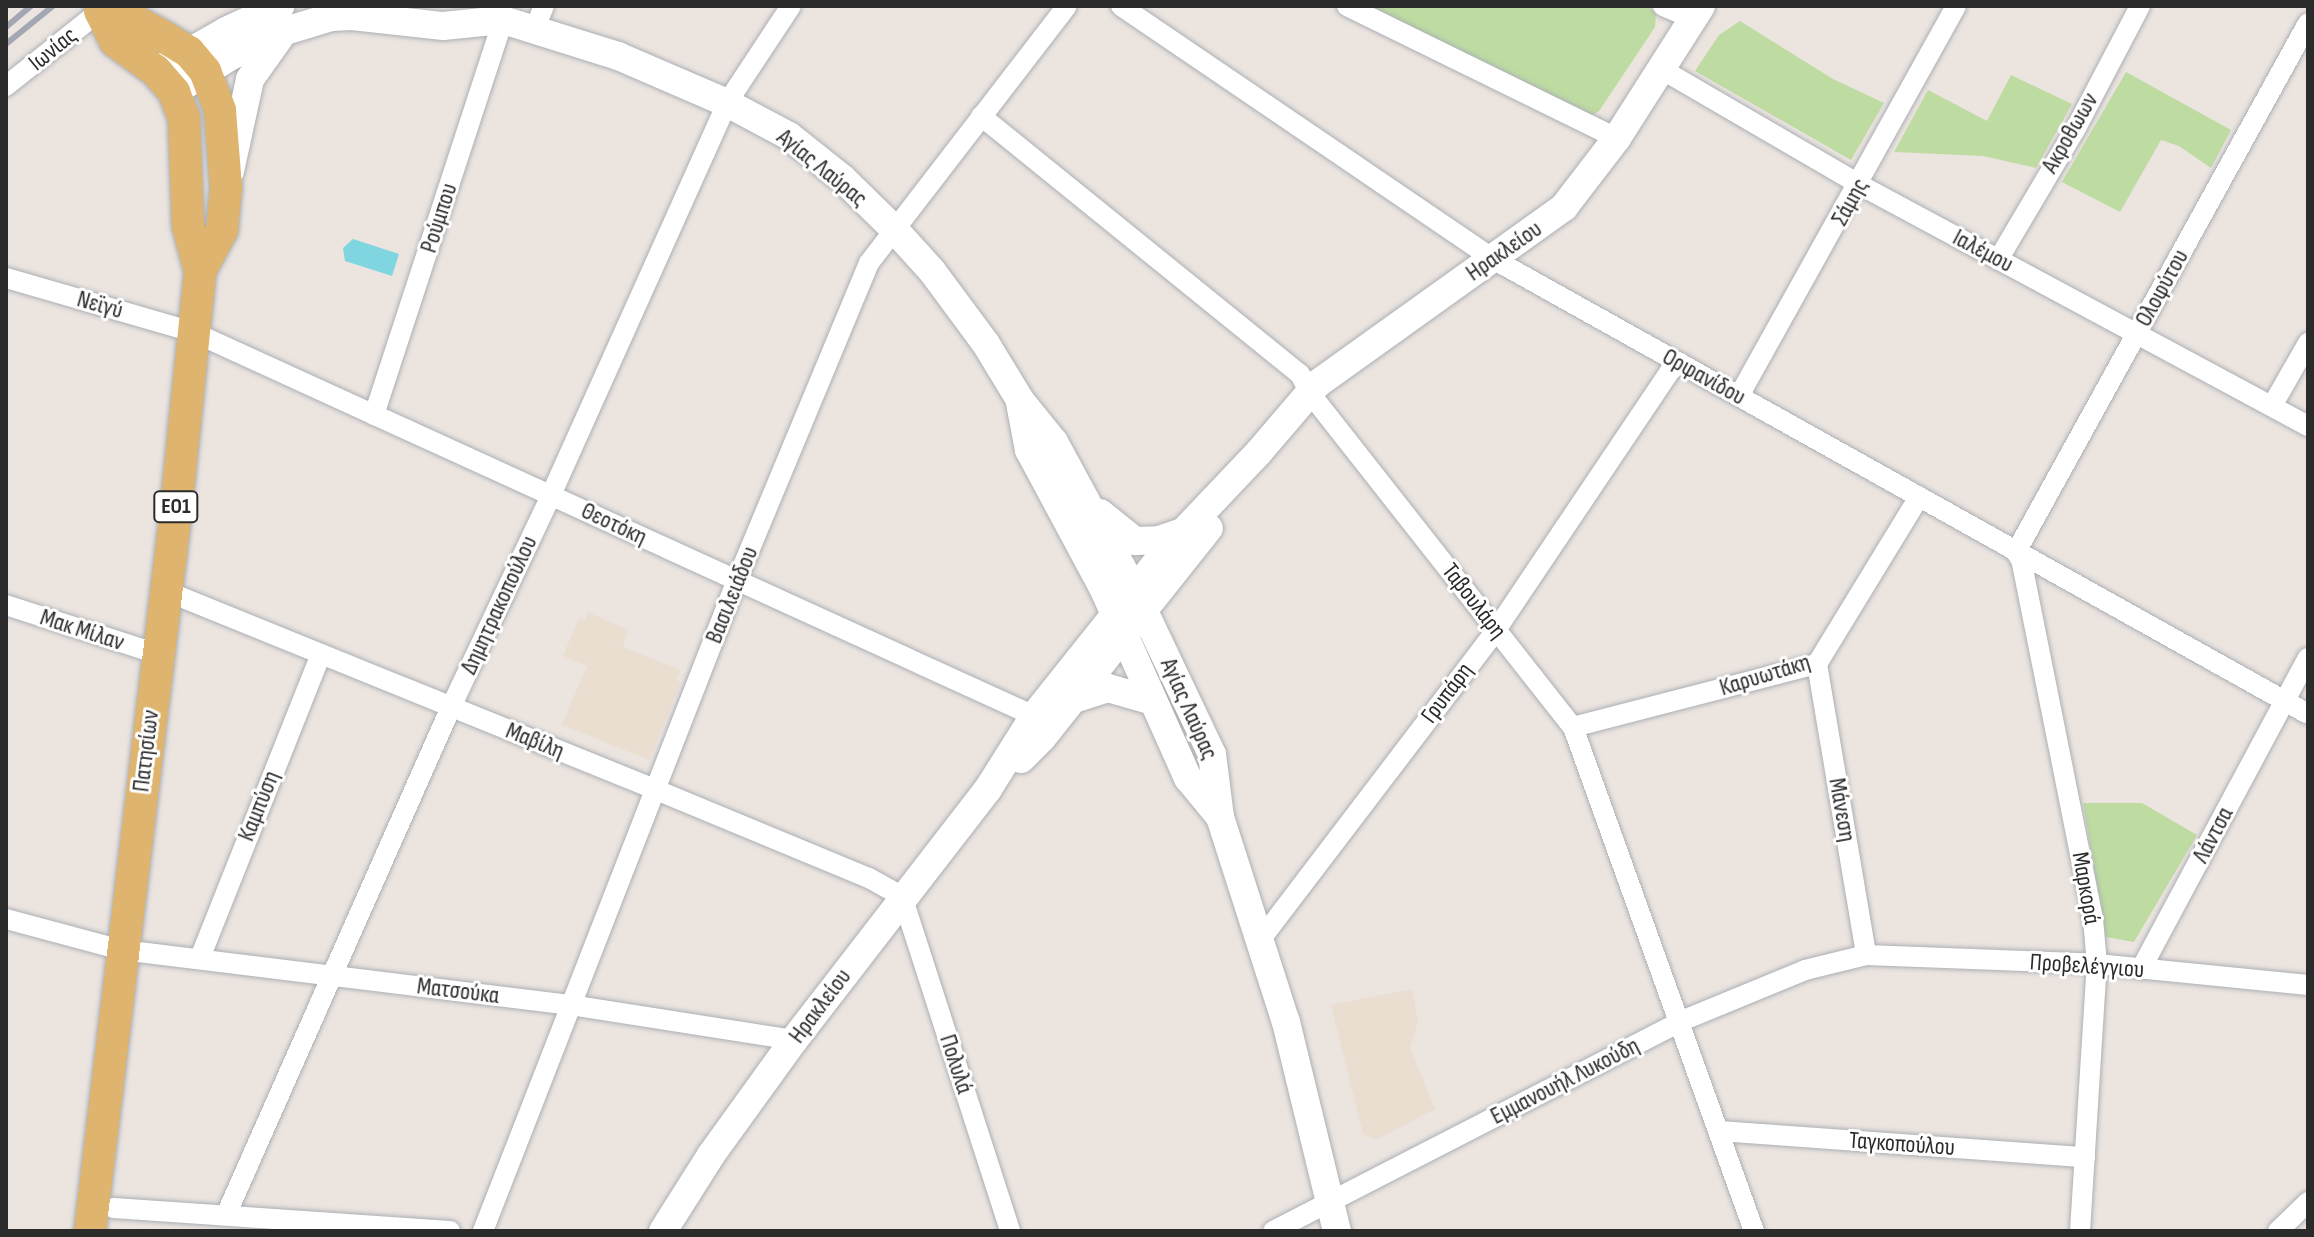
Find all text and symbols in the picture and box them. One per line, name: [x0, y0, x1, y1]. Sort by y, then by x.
street label: Ιωνίας: [23, 21, 83, 77]
street label: Ακροθωων: [2036, 88, 2104, 178]
street label: Αγίας Λαύρας: [771, 123, 873, 213]
street label: Σάμης: [1825, 173, 1875, 231]
street label: Ρούμπου: [414, 180, 464, 256]
street label: Ηρακλείου: [1461, 215, 1547, 287]
street label: Ιαλέμου: [1948, 223, 2018, 279]
street label: Ολοφύτου: [2129, 244, 2195, 332]
street label: Νεϊγύ: [74, 285, 126, 325]
street label: Ορφανίδου: [1657, 342, 1751, 412]
road number: ΕΟ1: [152, 489, 200, 525]
street label: Θεοτόκη: [577, 496, 651, 552]
street label: Δημητρακοπούλου: [454, 531, 544, 679]
street label: Βασιλειάδου: [700, 542, 764, 648]
street label: Ταβουλάρη: [1436, 557, 1512, 645]
street label: Μακ Μίλαν: [37, 603, 127, 657]
street label: Καρυωτάκη: [1716, 648, 1814, 702]
street label: Αγίας Λαύρας: [1154, 654, 1224, 764]
street label: Γρυπάρη: [1415, 657, 1479, 729]
street label: Πατησίων: [127, 708, 165, 794]
street label: Μαβίλη: [502, 716, 568, 766]
street label: Καμπύση: [232, 767, 286, 845]
street label: Μάνεση: [1822, 776, 1862, 844]
street label: Λάντσα: [2186, 802, 2240, 868]
street label: Μαρκορά: [2065, 850, 2107, 926]
street label: Προβελέγγιου: [2029, 948, 2145, 984]
street label: Ηρακλείου: [783, 963, 857, 1049]
street label: Ματσούκα: [415, 972, 501, 1010]
street label: Πολυλά: [933, 1031, 979, 1097]
street label: Εμμανουήλ Λυκούδη: [1486, 1031, 1644, 1131]
street label: Ταγκοπούλου: [1848, 1126, 1956, 1162]

